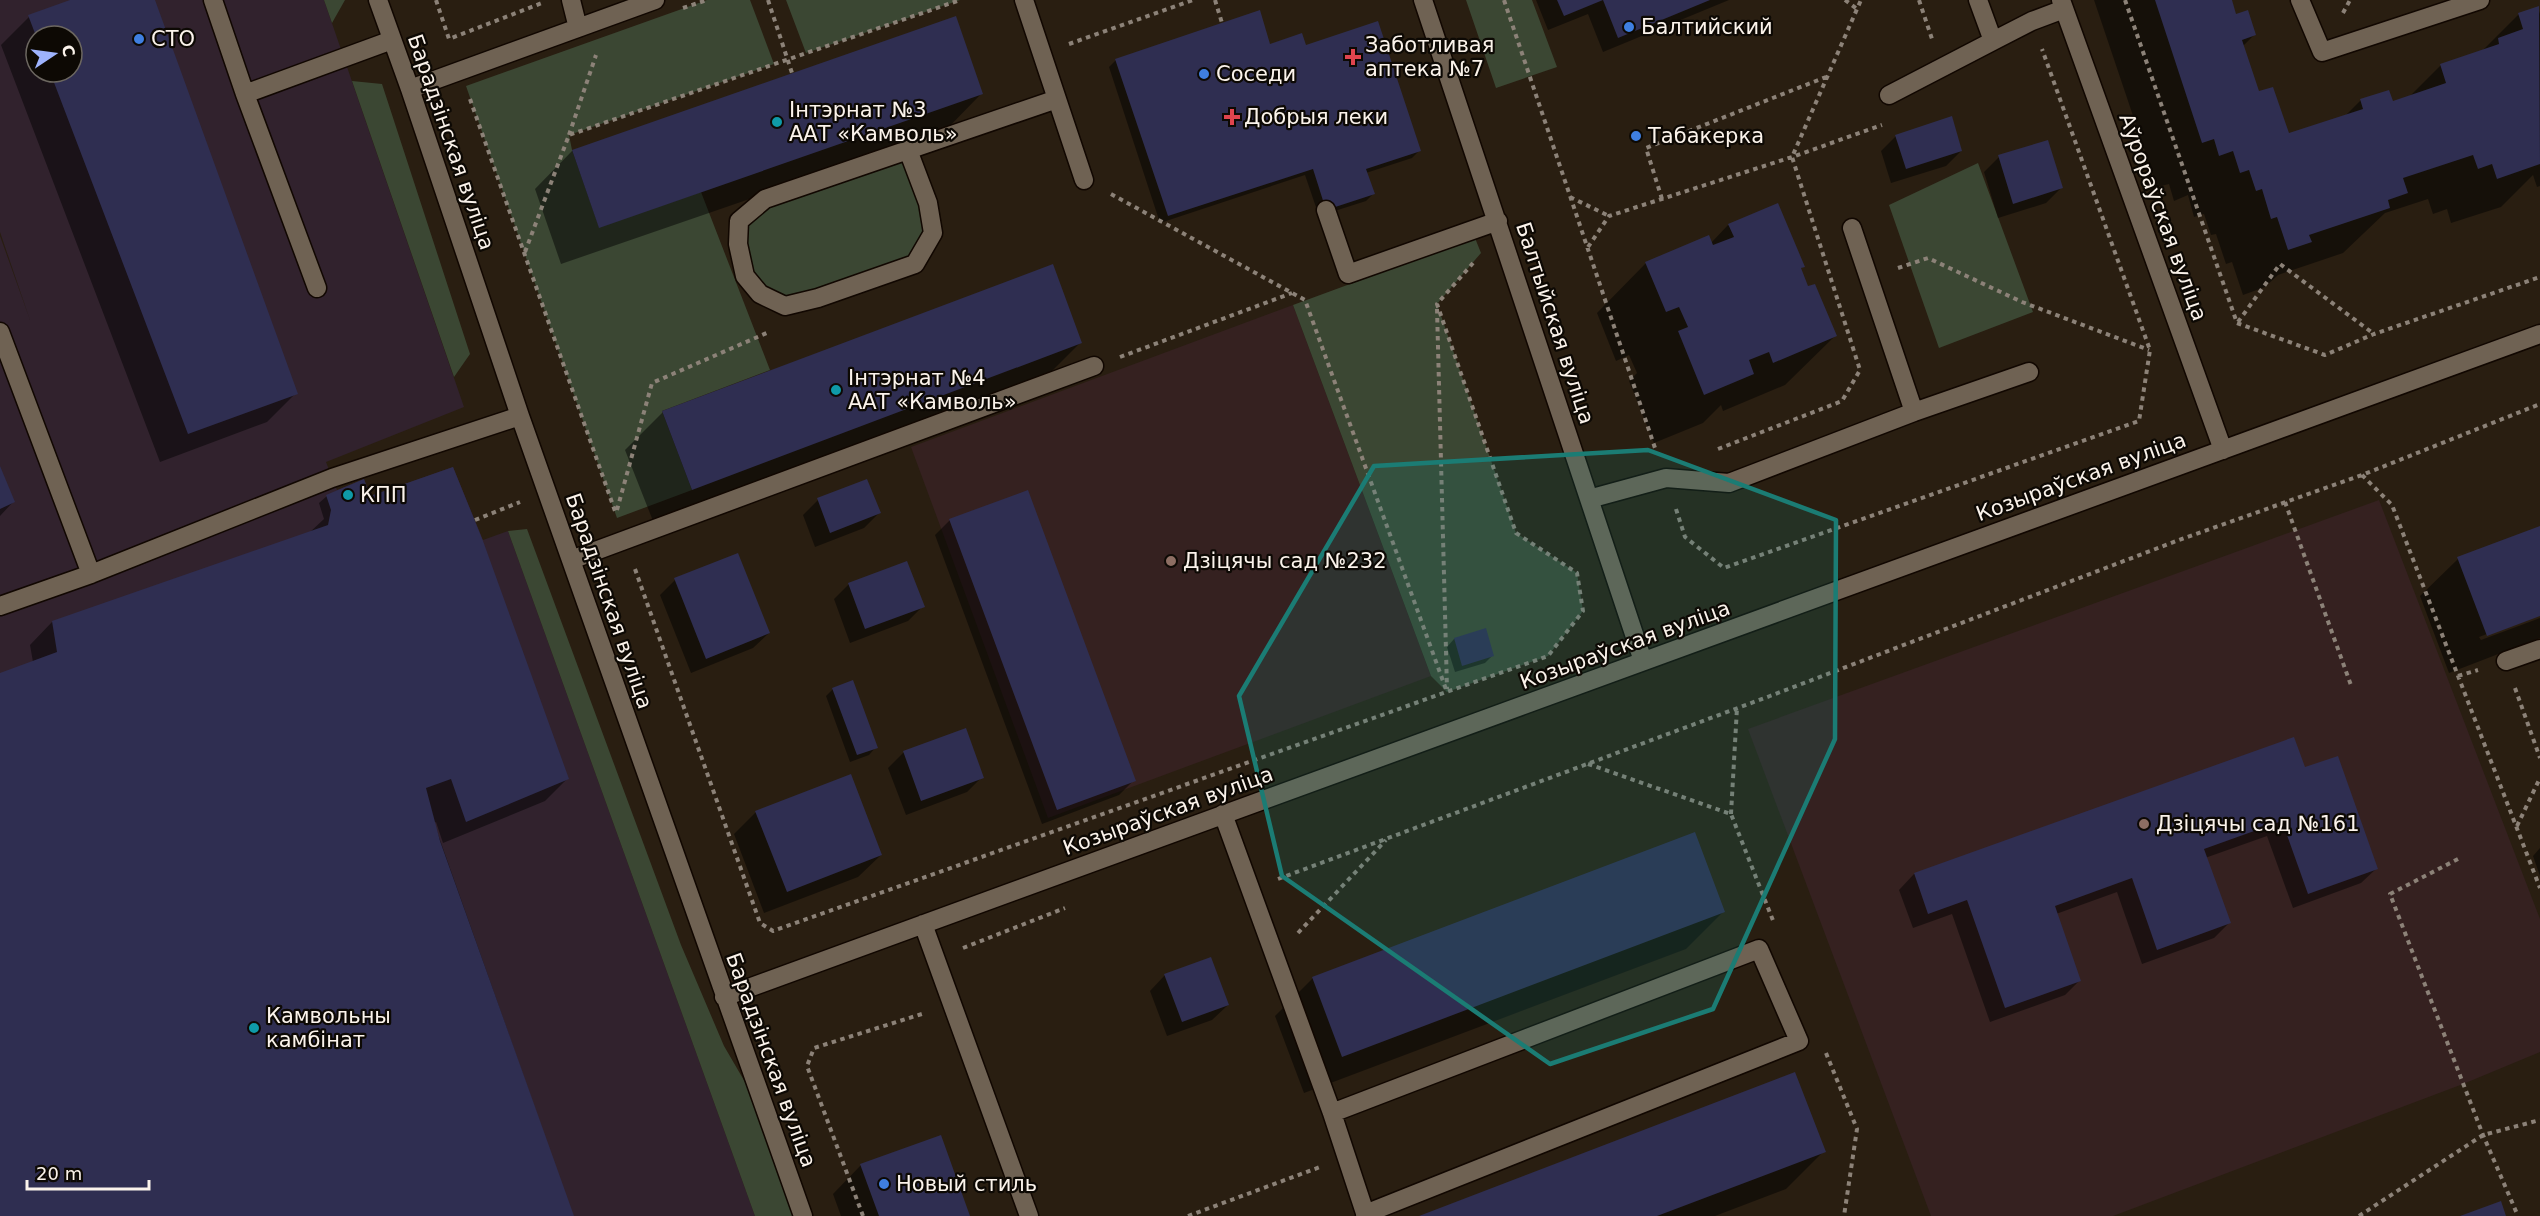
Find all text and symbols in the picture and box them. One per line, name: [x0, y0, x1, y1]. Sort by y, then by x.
place label: Балтийский: [1641, 15, 1773, 39]
marker: Балтийский: [1622, 20, 1636, 34]
north arrow: [24, 24, 84, 84]
place label: СТО: [151, 27, 195, 51]
street label: Барадзінская вуліца: [403, 31, 499, 253]
marker: СТО: [132, 32, 146, 46]
place label: Заботливая аптека №7: [1365, 33, 1494, 81]
text: С: [58, 43, 79, 59]
marker: Заботливая аптека №7: [1346, 50, 1360, 64]
place label: Соседи: [1216, 62, 1296, 86]
marker: Соседи: [1197, 67, 1211, 81]
place label: Інтэрнат №3 ААТ «Камволь»: [789, 98, 958, 146]
place label: Добрыя леки: [1244, 105, 1388, 129]
marker: Добрыя леки: [1225, 110, 1239, 124]
street label: Аўрораўская вуліца: [2114, 110, 2212, 324]
marker: Інтэрнат №3 ААТ «Камволь»: [770, 115, 784, 129]
place label: Табакерка: [1647, 124, 1764, 148]
marker: Табакерка: [1629, 129, 1643, 143]
street label: Балтыйская вуліца: [1511, 219, 1599, 427]
place label: Інтэрнат №4 ААТ «Камволь»: [848, 366, 1017, 414]
marker: Інтэрнат №4 ААТ «Камволь»: [829, 383, 843, 397]
street label: Козыраўская вуліца: [1973, 428, 2189, 526]
place label: КПП: [360, 483, 407, 507]
marker: КПП: [341, 488, 355, 502]
street label: Барадзінская вуліца: [561, 490, 657, 712]
place label: Дзіцячы сад №232: [1183, 549, 1387, 573]
marker: Дзіцячы сад №232: [1164, 554, 1178, 568]
street label: Козыраўская вуліца: [1517, 596, 1733, 694]
street label: Козыраўская вуліца: [1060, 762, 1276, 860]
place label: Дзіцячы сад №161: [2156, 812, 2360, 836]
marker: Дзіцячы сад №161: [2137, 817, 2151, 831]
street label: Барадзінская вуліца: [721, 950, 821, 1170]
place label: Камвольны камбінат: [266, 1004, 391, 1052]
marker: Камвольны камбінат: [247, 1021, 261, 1035]
scale bar: [27, 1153, 148, 1191]
text: 20 m: [36, 1163, 82, 1184]
place label: Новый стиль: [896, 1172, 1037, 1196]
marker: Новый стиль: [877, 1177, 891, 1191]

